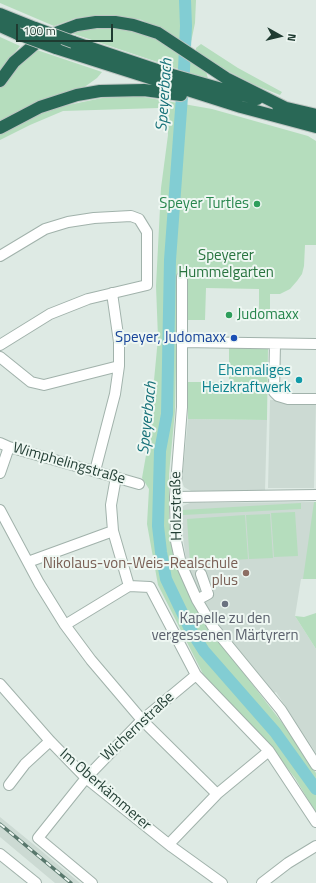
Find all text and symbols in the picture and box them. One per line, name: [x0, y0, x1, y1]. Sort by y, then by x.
scale bar: [18, 16, 115, 42]
north arrow: [260, 16, 300, 56]
text: 100 m: [23, 21, 56, 40]
text: N: [283, 33, 300, 43]
water label: Speyerbach: [153, 58, 177, 132]
place label: Speyer Turtles: [159, 195, 249, 213]
marker: Speyer Turtles: [252, 199, 262, 209]
park label: Speyerer Hummelgarten: [178, 247, 274, 282]
place label: Judomaxx: [237, 306, 299, 324]
marker: Judomaxx: [224, 310, 234, 320]
place label: Speyer, Judomaxx: [115, 329, 226, 347]
marker: Speyer, Judomaxx: [229, 333, 239, 343]
place label: Ehemaliges Heizkraftwerk: [202, 362, 291, 397]
marker: Ehemaliges Heizkraftwerk: [294, 375, 304, 385]
water label: Speyerbach: [135, 381, 161, 455]
street label: Wimphelingstraße: [11, 439, 127, 489]
street label: Holzstraße: [167, 471, 187, 541]
place label: Nikolaus-von-Weis-Realschule plus: [43, 555, 238, 590]
marker: Nikolaus-von-Weis-Realschule plus: [241, 568, 251, 578]
marker: Kapelle zu den vergessenen Märtyrern: [220, 599, 230, 609]
place label: Kapelle zu den vergessenen Märtyrern: [151, 610, 299, 645]
street label: Wichernstraße: [98, 689, 178, 765]
street label: Im Oberkämmerer: [56, 745, 154, 835]

